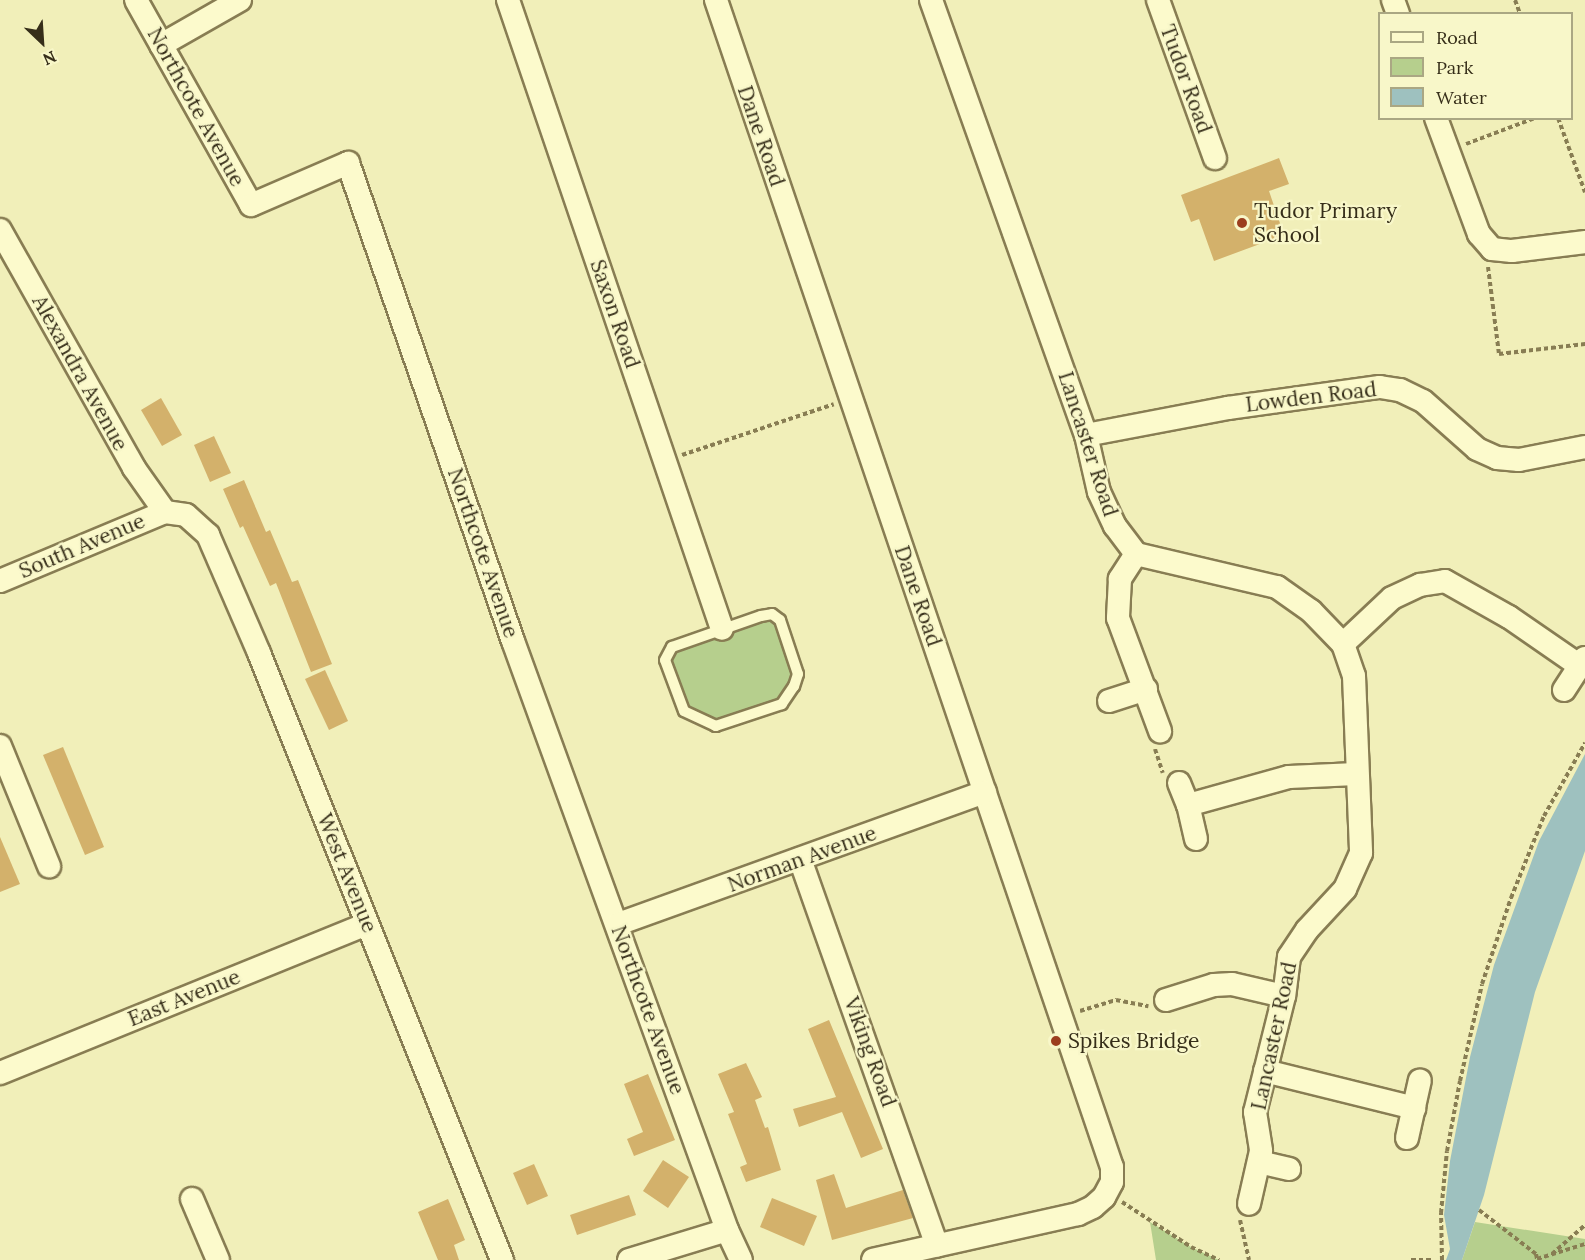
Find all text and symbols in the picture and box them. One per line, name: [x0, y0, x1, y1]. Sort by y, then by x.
north arrow: [12, 12, 72, 72]
legend: [1378, 12, 1573, 120]
street label: Tudor Road: [1155, 21, 1217, 137]
street label: Northcote Avenue: [142, 23, 250, 191]
text: Road: [1436, 26, 1478, 49]
text: N: [40, 47, 59, 70]
text: Park: [1436, 56, 1473, 79]
street label: Dane Road: [732, 82, 790, 190]
text: Water: [1436, 86, 1487, 109]
place label: Tudor Primary School: [1254, 198, 1397, 248]
marker: Tudor Primary School: [1235, 216, 1249, 230]
street label: Saxon Road: [585, 256, 645, 372]
street label: Alexandra Avenue: [27, 291, 133, 455]
street label: Lancaster Road: [1053, 368, 1123, 520]
street label: Lowden Road: [1244, 376, 1378, 418]
street label: Northcote Avenue: [442, 465, 524, 641]
street label: South Avenue: [15, 508, 149, 584]
street label: Dane Road: [889, 542, 947, 650]
street label: West Avenue: [312, 810, 382, 936]
street label: Norman Avenue: [724, 820, 880, 898]
street label: Northcote Avenue: [606, 922, 690, 1098]
street label: Lancaster Road: [1246, 960, 1302, 1112]
street label: East Avenue: [124, 964, 244, 1032]
street label: Viking Road: [838, 994, 902, 1110]
place label: Spikes Bridge: [1068, 1028, 1199, 1054]
marker: Spikes Bridge: [1049, 1034, 1063, 1048]

